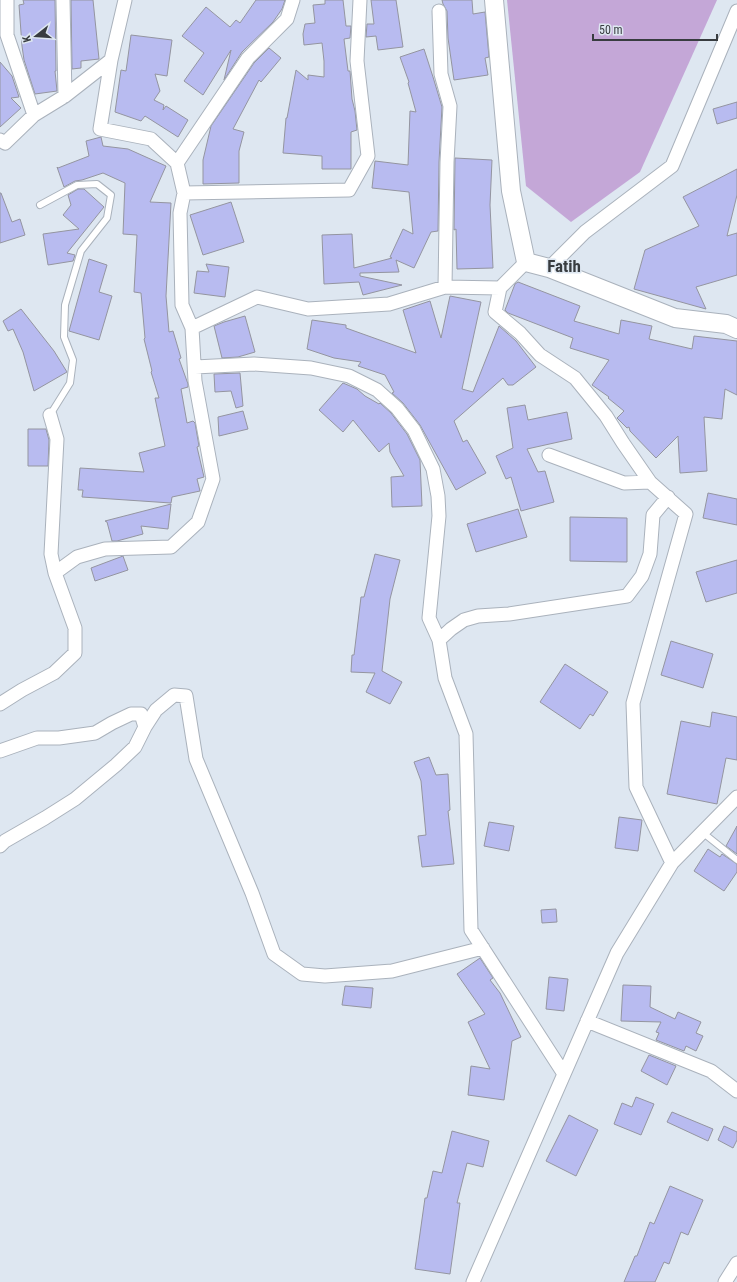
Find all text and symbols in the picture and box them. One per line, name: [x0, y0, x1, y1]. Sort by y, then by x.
north arrow: [16, 16, 56, 56]
scale bar: [593, 16, 717, 42]
text: 50 m: [599, 23, 623, 37]
text: K: [20, 33, 34, 44]
district label: Fatih: [547, 256, 581, 276]

